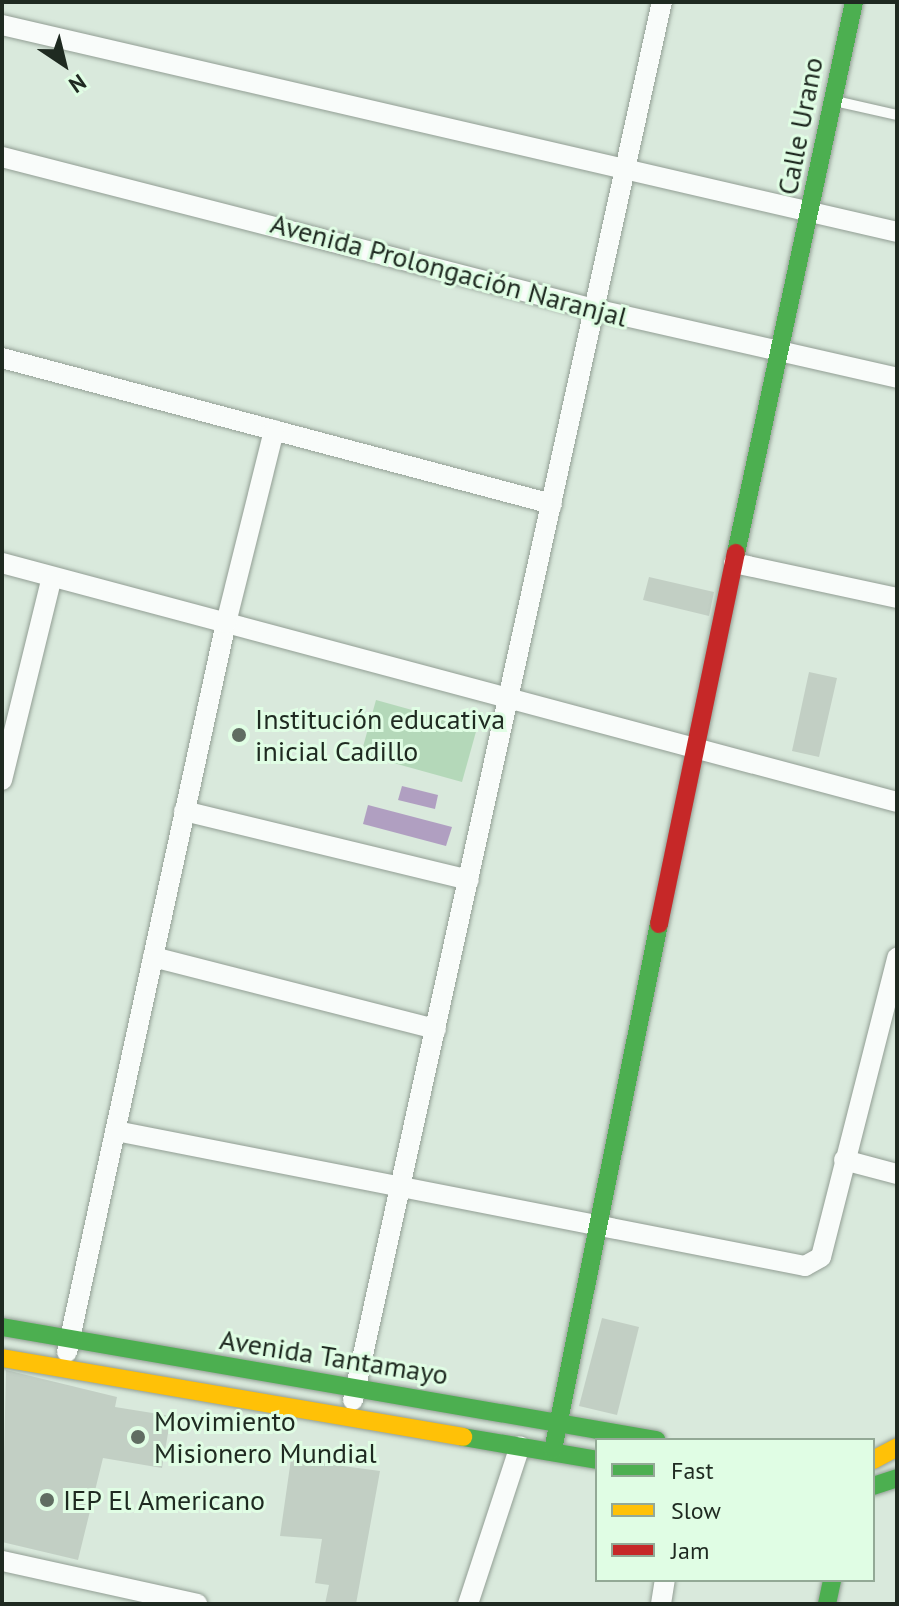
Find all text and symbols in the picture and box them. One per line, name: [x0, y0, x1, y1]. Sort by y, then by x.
north arrow: [24, 24, 104, 104]
street label: Calle Urano: [770, 54, 830, 198]
text: N: [64, 68, 92, 99]
street label: Avenida Prolongación Naranjal: [267, 206, 631, 334]
place label: Institución educativa inicial Cadillo: [255, 702, 505, 768]
marker: Institución educativa inicial Cadillo: [230, 726, 248, 744]
street label: Avenida Tantamayo: [217, 1322, 451, 1392]
place label: Movimiento Misionero Mundial: [154, 1404, 377, 1470]
marker: Movimiento Misionero Mundial: [129, 1428, 147, 1446]
legend: [595, 1438, 875, 1582]
text: Fast: [671, 1455, 714, 1486]
place label: IEP El Americano: [63, 1483, 267, 1517]
marker: IEP El Americano: [38, 1491, 56, 1509]
text: Slow: [671, 1495, 721, 1526]
text: Jam: [671, 1535, 709, 1566]

